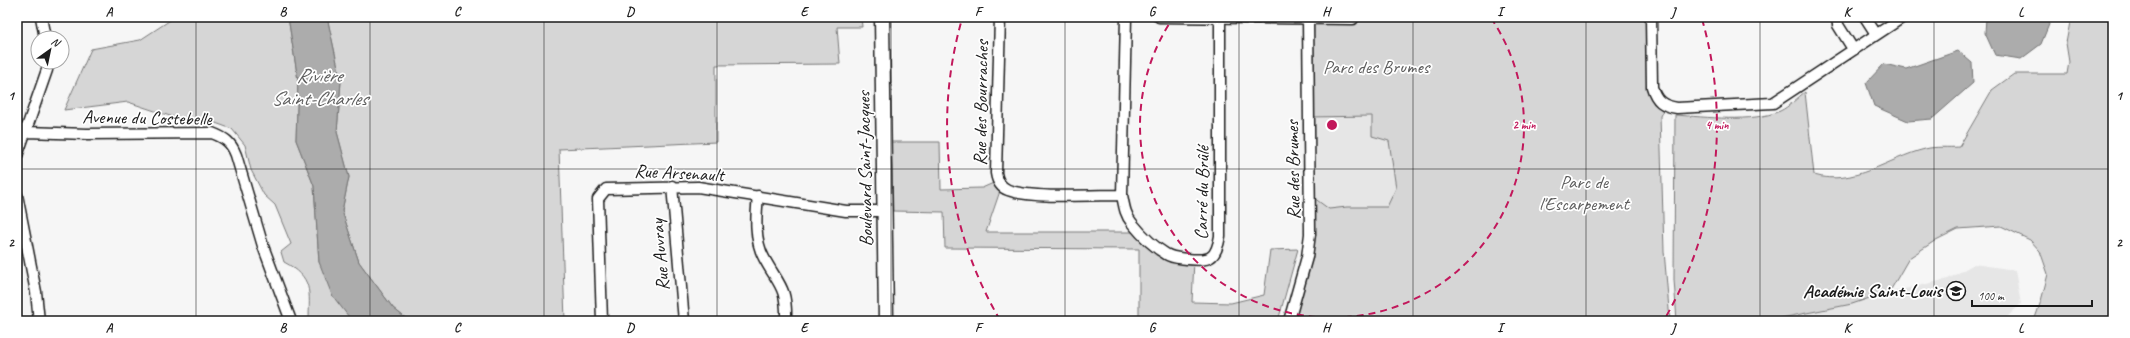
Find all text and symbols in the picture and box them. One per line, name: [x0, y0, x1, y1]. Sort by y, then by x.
text: A: [106, 4, 114, 20]
text: B: [280, 4, 288, 20]
text: C: [454, 4, 462, 20]
text: D: [626, 4, 635, 20]
text: E: [801, 4, 810, 20]
text: F: [975, 4, 984, 20]
text: G: [1149, 4, 1157, 20]
text: H: [1322, 4, 1332, 20]
text: I: [1497, 4, 1506, 20]
text: J: [1670, 4, 1677, 20]
text: K: [1844, 4, 1854, 20]
text: L: [2018, 4, 2025, 20]
north arrow: [30, 30, 70, 70]
text: N: [49, 34, 64, 51]
street label: Rue des Bourraches: [968, 38, 994, 166]
park label: Parc des Brumes: [1323, 55, 1432, 79]
water label: Rivière Saint-Charles: [271, 63, 371, 111]
text: 1: [8, 88, 16, 104]
text: 1: [2116, 88, 2124, 104]
street label: Boulevard Saint-Jacques: [852, 90, 878, 247]
street label: Avenue du Costebelle: [82, 105, 214, 131]
text: 2 min: [1513, 117, 1536, 133]
text: 4 min: [1706, 117, 1729, 133]
centre of rings: [1325, 118, 1339, 132]
street label: Rue des Brumes: [1280, 119, 1306, 220]
street label: Carré du Brûlé: [1189, 143, 1215, 240]
street label: Rue Arsenault: [634, 159, 726, 187]
park label: Parc de l'Escarpement: [1539, 170, 1631, 216]
street label: Rue Auvray: [645, 217, 675, 292]
text: 2: [8, 235, 15, 251]
text: 2: [2116, 235, 2123, 251]
place label: Académie Saint-Louis: [1803, 279, 1944, 303]
school or university icon: Académie Saint-Louis: [1945, 280, 1967, 302]
scale bar: [1972, 282, 2092, 308]
text: 100 m: [1978, 288, 2005, 304]
text: A: [106, 320, 114, 336]
text: B: [280, 320, 288, 336]
text: C: [454, 320, 462, 336]
text: D: [626, 320, 635, 336]
text: E: [801, 320, 810, 336]
text: F: [975, 320, 984, 336]
text: G: [1149, 320, 1157, 336]
text: H: [1322, 320, 1332, 336]
text: I: [1497, 320, 1506, 336]
text: J: [1670, 320, 1677, 336]
text: K: [1844, 320, 1854, 336]
text: L: [2018, 320, 2025, 336]

